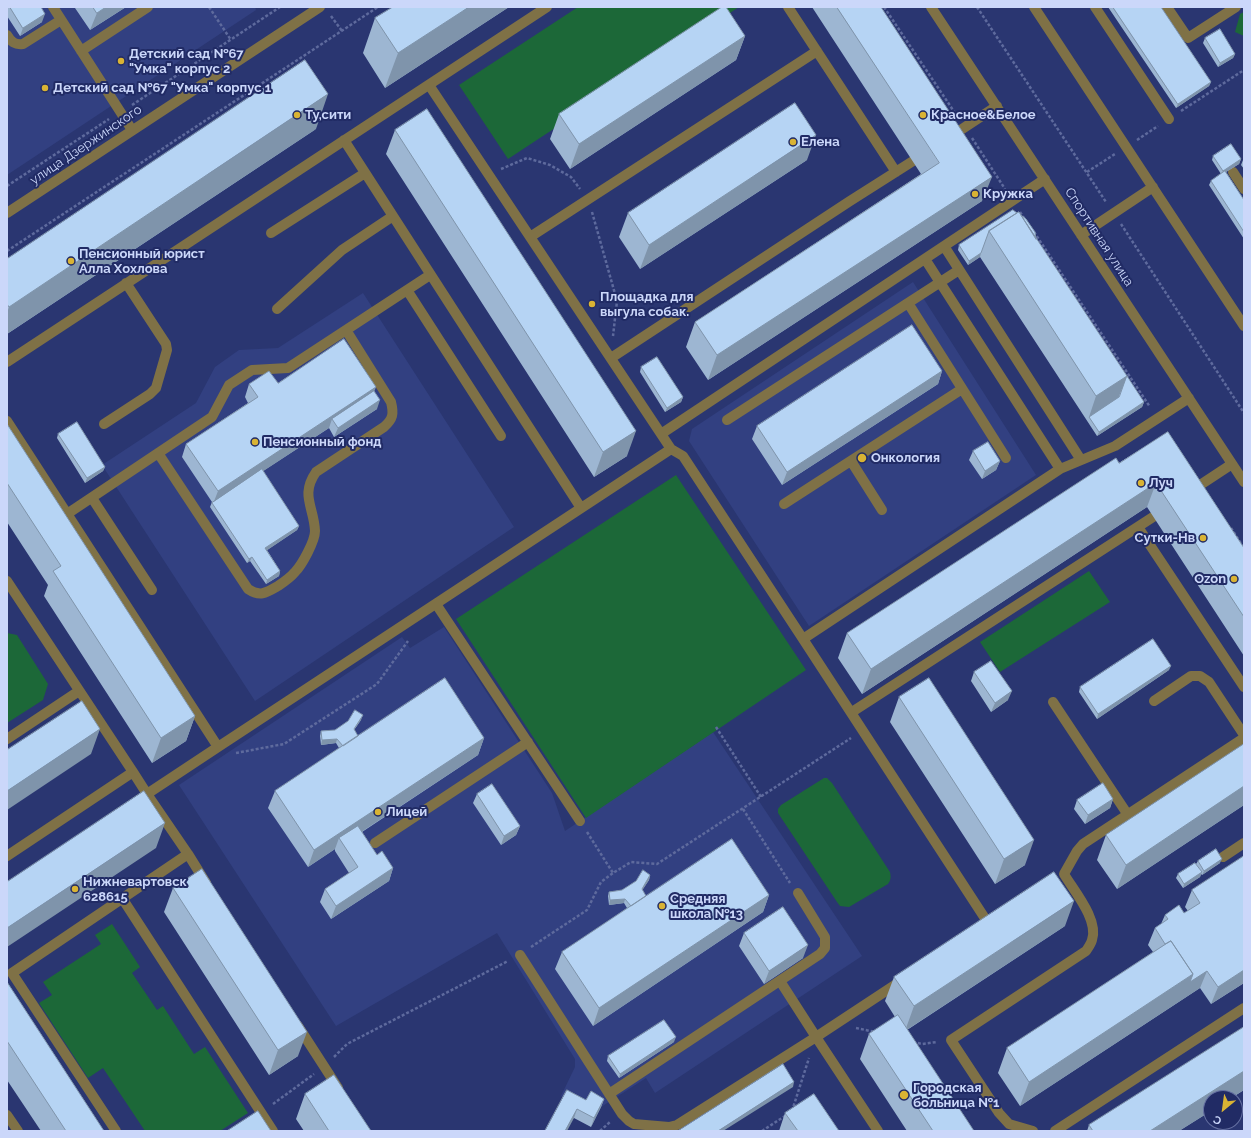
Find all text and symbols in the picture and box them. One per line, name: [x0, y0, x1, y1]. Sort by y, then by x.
place label: Детский сад №67 "Умка" корпус 2: [129, 46, 244, 77]
marker: Детский сад №67 "Умка" корпус 2: [116, 56, 126, 66]
place label: Детский сад №67 "Умка" корпус 1: [53, 80, 271, 96]
marker: Детский сад №67 "Умка" корпус 1: [40, 83, 50, 93]
street label: улица Дзержинского: [27, 102, 145, 188]
place label: Ту,сити: [305, 107, 351, 123]
place label: Красное&Белое: [931, 107, 1036, 123]
marker: Ту,сити: [292, 110, 302, 120]
marker: Красное&Белое: [918, 110, 928, 120]
place label: Елена: [801, 134, 840, 150]
marker: Елена: [788, 137, 798, 147]
street label: Спортивная улица: [1061, 185, 1137, 289]
place label: Кружка: [983, 186, 1033, 202]
marker: Кружка: [970, 189, 980, 199]
place label: Пенсионный юрист Алла Хохлова: [79, 246, 205, 277]
marker: Пенсионный юрист Алла Хохлова: [66, 256, 76, 266]
place label: Площадка для выгула собак.: [600, 289, 694, 320]
marker: Площадка для выгула собак.: [587, 299, 597, 309]
place label: Пенсионный фонд: [263, 434, 382, 450]
marker: Пенсионный фонд: [250, 437, 260, 447]
place label: Онкология: [871, 450, 940, 466]
marker: Онкология: [856, 452, 868, 464]
place label: Луч: [1149, 475, 1173, 491]
marker: Луч: [1136, 478, 1146, 488]
place label: Сутки-Нв: [1135, 530, 1195, 546]
marker: Сутки-Нв: [1198, 533, 1208, 543]
place label: Ozon: [1194, 571, 1226, 587]
marker: Ozon: [1229, 574, 1239, 584]
place label: Лицей: [386, 804, 427, 820]
marker: Лицей: [373, 807, 383, 817]
place label: Нижневартовск 628615: [83, 874, 187, 905]
marker: Нижневартовск 628615: [70, 884, 80, 894]
place label: Средняя школа №13: [670, 891, 743, 922]
marker: Средняя школа №13: [657, 901, 667, 911]
place label: Городская больница №1: [913, 1080, 999, 1111]
marker: Городская больница №1: [898, 1089, 910, 1101]
north arrow: [1203, 1090, 1243, 1130]
text: С: [1211, 1113, 1224, 1128]

